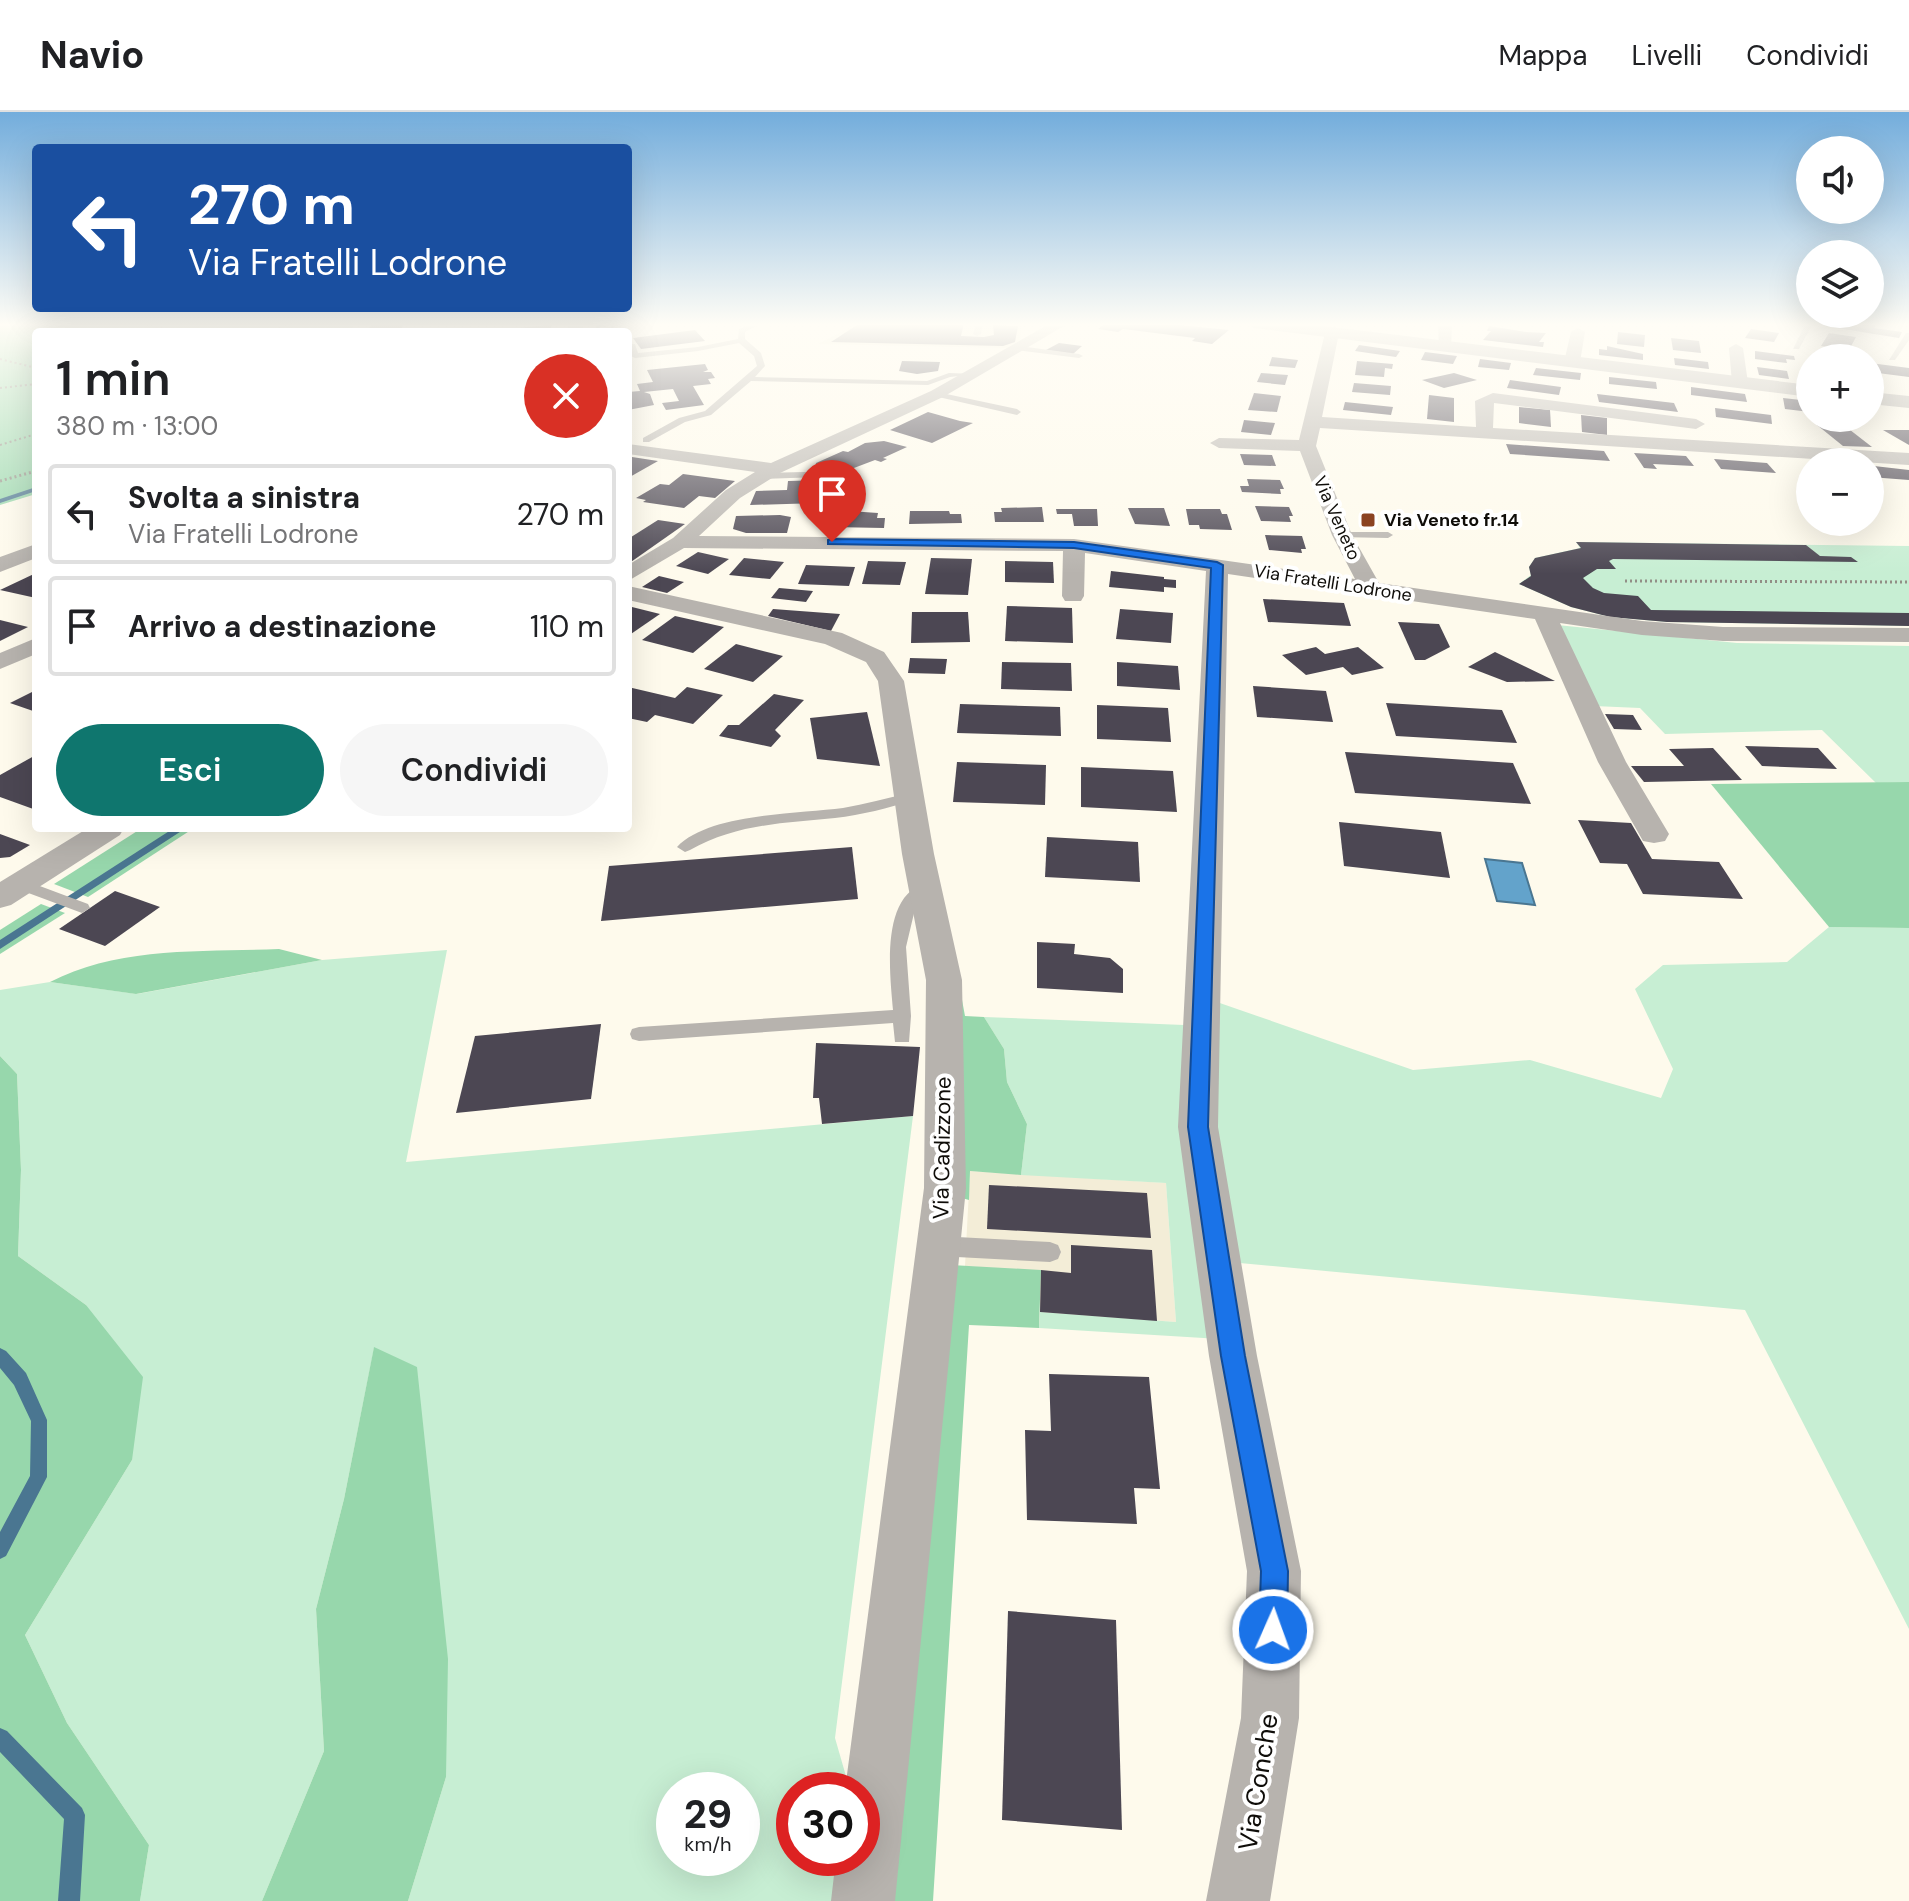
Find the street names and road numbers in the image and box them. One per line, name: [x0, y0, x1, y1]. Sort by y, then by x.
street label: Via Veneto: [1308, 472, 1366, 564]
street label: Via Fratelli Lodrone: [1252, 559, 1414, 607]
street label: Via Cadizzone: [926, 1076, 958, 1220]
street label: Via Conche: [1230, 1711, 1286, 1853]

